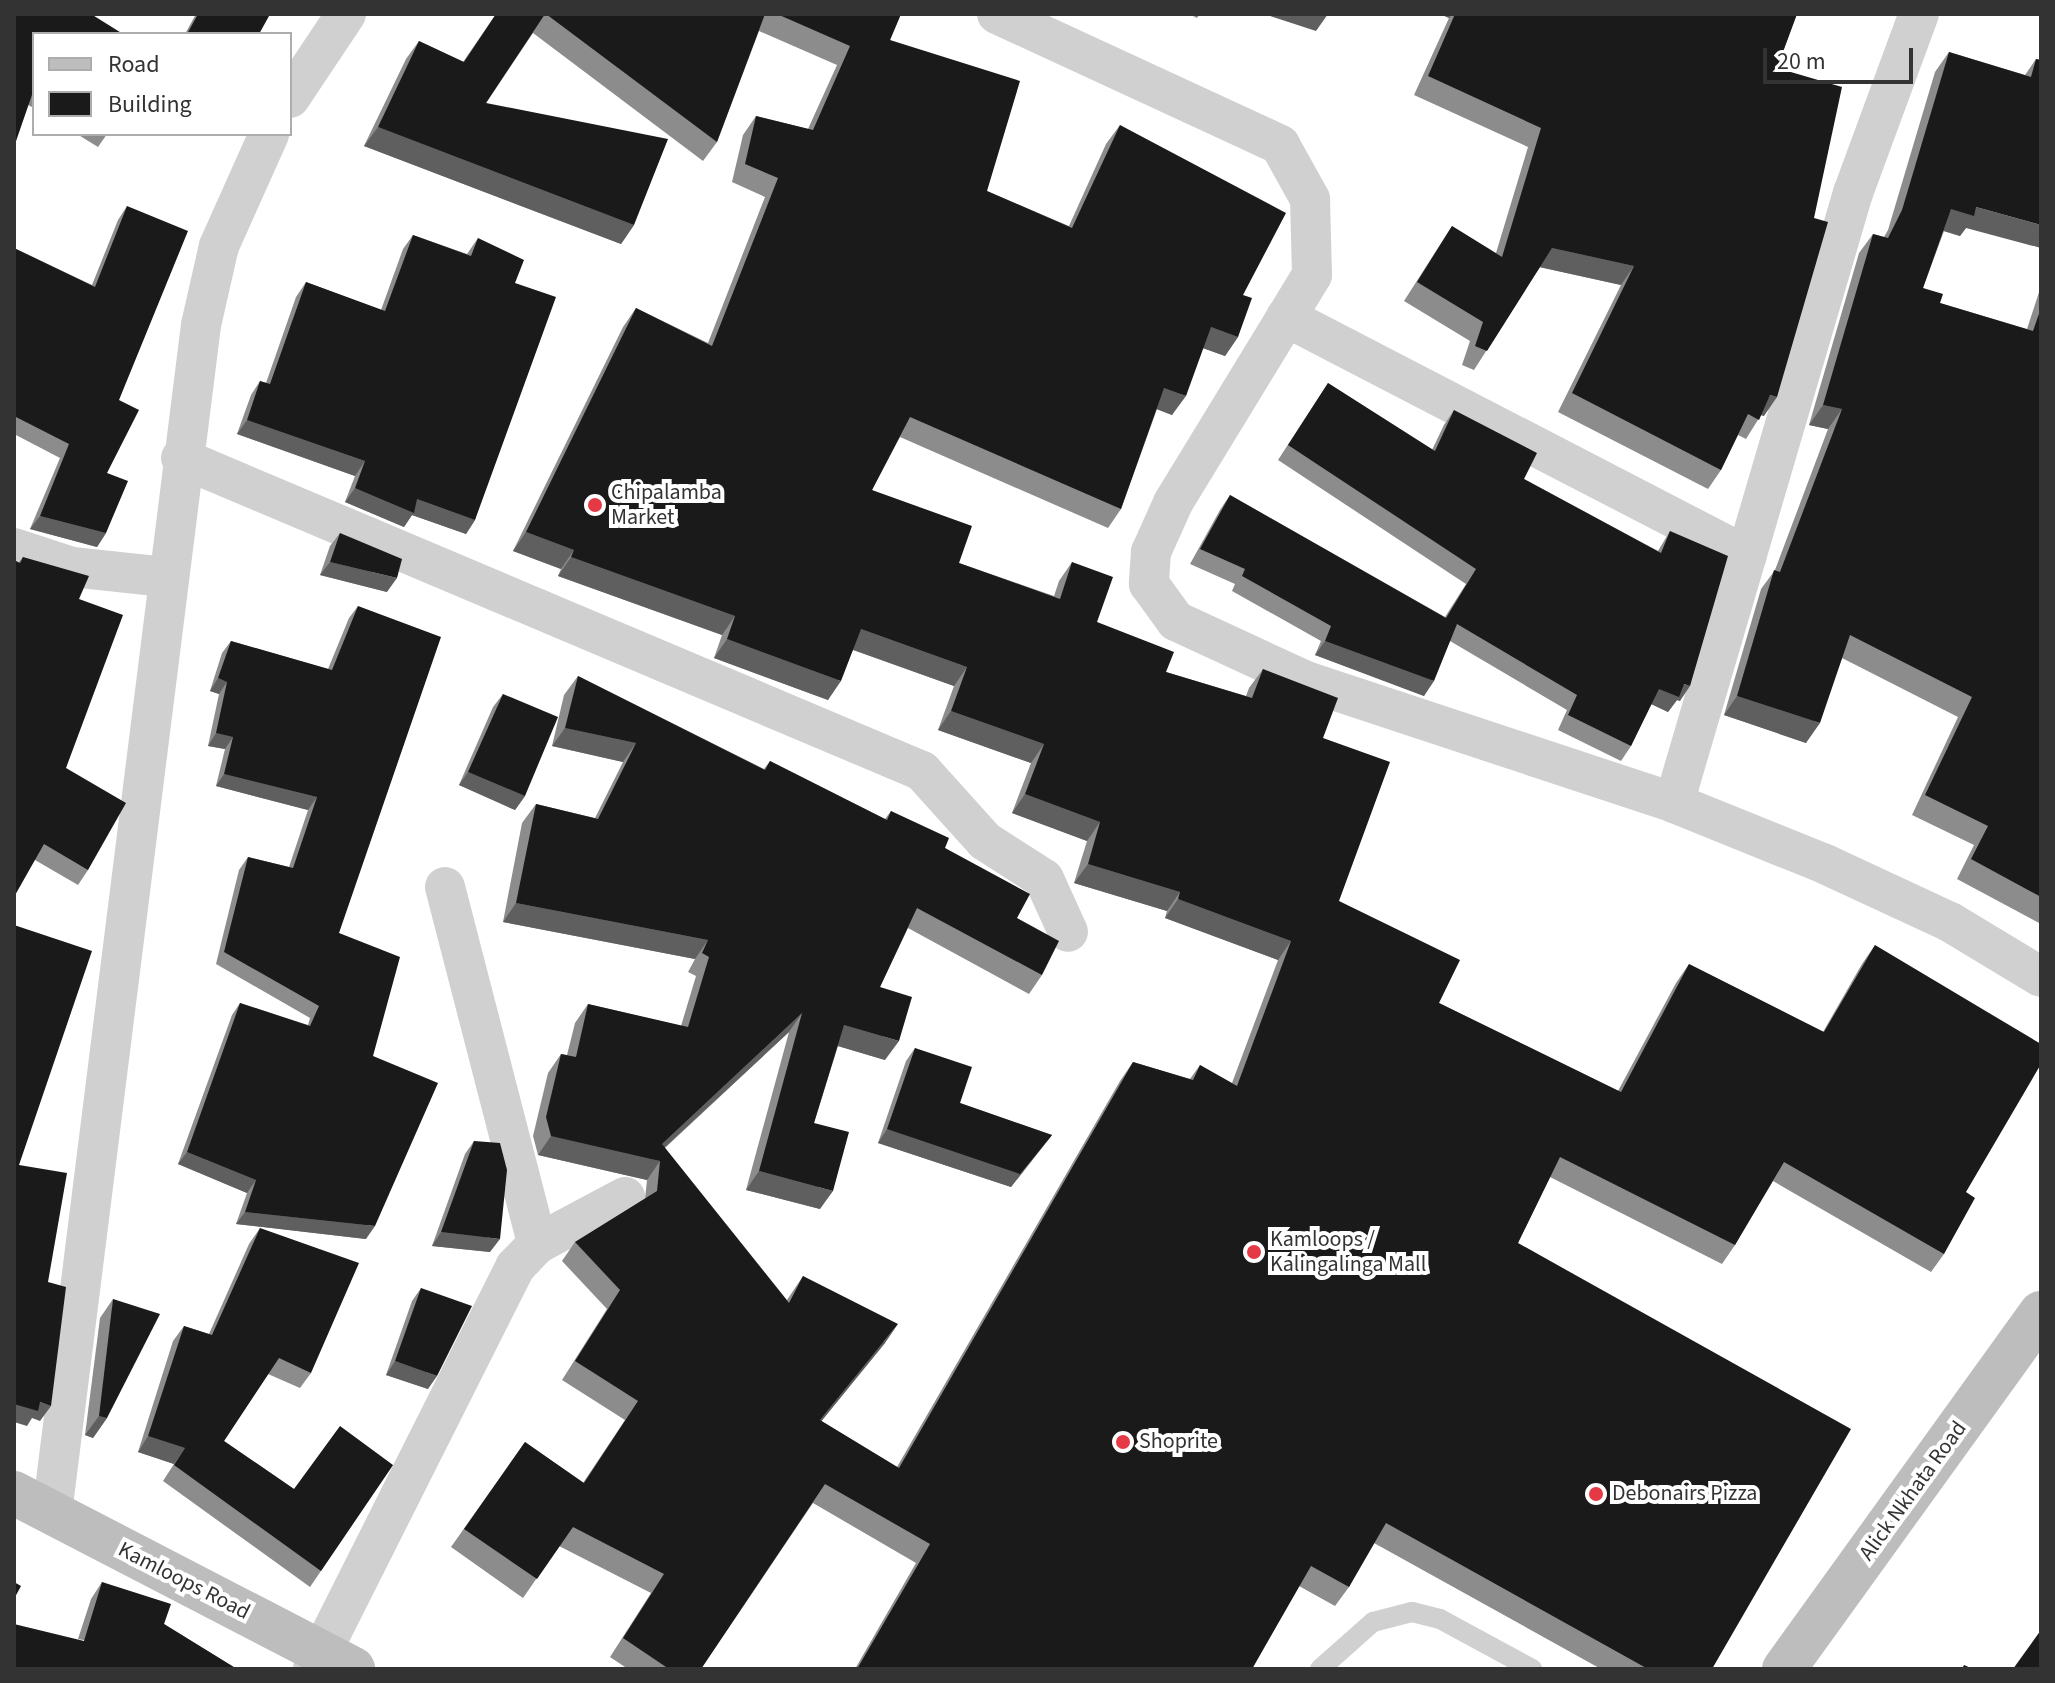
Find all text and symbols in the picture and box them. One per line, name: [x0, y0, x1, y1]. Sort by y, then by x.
legend: [32, 32, 292, 136]
scale bar: [1767, 32, 1917, 82]
text: 20 m: [1777, 44, 1826, 79]
text: Road: [108, 47, 160, 82]
text: Building: [108, 87, 192, 122]
place label: Chipalamba Market: [611, 479, 722, 530]
marker: Chipalamba Market: [586, 496, 604, 514]
place label: Kamloops / Kalingalinga Mall: [1270, 1226, 1426, 1278]
marker: Kamloops / Kalingalinga Mall: [1245, 1243, 1263, 1261]
street label: Alick Nkhata Road: [1854, 1416, 1972, 1566]
place label: Shoprite: [1139, 1429, 1218, 1455]
marker: Shoprite: [1114, 1433, 1132, 1451]
place label: Debonairs Pizza: [1612, 1481, 1757, 1507]
marker: Debonairs Pizza: [1587, 1485, 1605, 1503]
street label: Kamloops Road: [114, 1536, 254, 1626]

